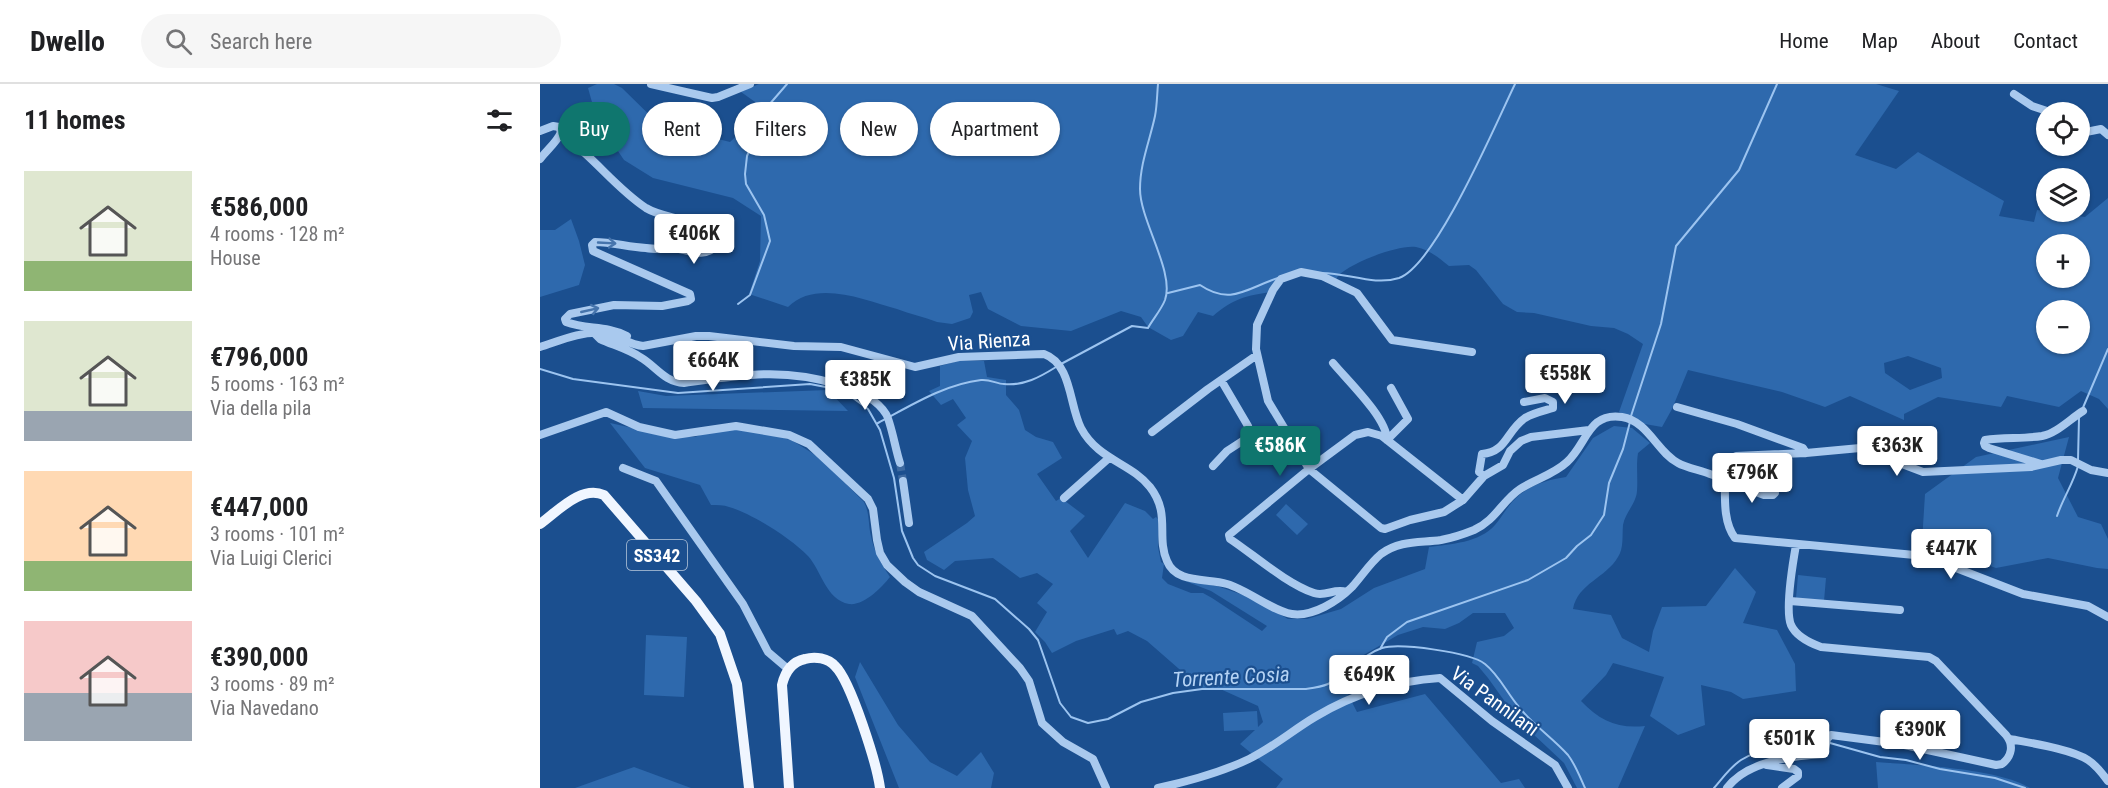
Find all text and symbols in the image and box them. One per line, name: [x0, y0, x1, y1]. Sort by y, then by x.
search box: [141, 14, 561, 68]
text: Dwello: [30, 25, 105, 58]
icon: search: [162, 25, 195, 58]
text: Search here: [210, 29, 312, 54]
text: Home: [1779, 29, 1829, 53]
text: Map: [1862, 29, 1898, 53]
text: About: [1931, 29, 1980, 53]
text: Contact: [2013, 29, 2078, 53]
chip: Buy: [558, 102, 630, 156]
chip: Rent: [642, 102, 722, 156]
chip: Filters: [734, 102, 828, 156]
chip: New: [840, 102, 918, 156]
chip: Apartment: [930, 102, 1060, 156]
map controls: [2036, 102, 2090, 354]
button: locate: [2036, 102, 2090, 156]
icon: filters: [483, 104, 516, 137]
text: 11 homes: [24, 105, 126, 135]
button: layers: [2036, 168, 2090, 222]
text: €586,000: [210, 192, 308, 222]
icon: home: [72, 195, 144, 267]
pin: €406K: [652, 214, 736, 265]
text: €406K: [668, 221, 720, 245]
text: 4 rooms · 128 m²: [210, 222, 345, 246]
button: +: [2036, 234, 2090, 288]
one-way arrow: [596, 237, 616, 248]
text: House: [210, 246, 261, 270]
button: −: [2036, 300, 2090, 354]
one-way arrow: [580, 303, 599, 315]
street label: Via Rienza: [947, 326, 1031, 356]
pin: €664K: [671, 341, 755, 392]
text: €796,000: [210, 342, 308, 372]
icon: home: [72, 345, 144, 417]
text: €664K: [687, 348, 739, 372]
pin: €558K: [1523, 354, 1607, 405]
pin: €385K: [823, 360, 907, 411]
text: €558K: [1539, 361, 1591, 385]
text: €385K: [839, 367, 891, 391]
text: 5 rooms · 163 m²: [210, 372, 345, 396]
text: Via della pila: [210, 396, 311, 420]
pin: €586K: [1238, 426, 1322, 477]
pin: €363K: [1855, 426, 1939, 477]
text: €586K: [1254, 433, 1306, 457]
text: €363K: [1871, 433, 1923, 457]
pin: €796K: [1710, 453, 1794, 504]
text: €796K: [1726, 460, 1778, 484]
text: €447,000: [210, 492, 308, 522]
icon: home: [72, 495, 144, 567]
text: 3 rooms · 101 m²: [210, 522, 345, 546]
pin: €447K: [1909, 529, 1993, 580]
text: €447K: [1925, 536, 1977, 560]
road number: SS342: [627, 540, 687, 570]
text: Via Luigi Clerici: [210, 546, 332, 570]
text: €390,000: [210, 642, 308, 672]
icon: home: [72, 645, 144, 717]
pin: €649K: [1327, 655, 1411, 706]
street label: Via Pannilani: [1446, 661, 1544, 741]
water label: Torrente Cosia: [1172, 662, 1290, 692]
text: €649K: [1343, 662, 1395, 686]
text: 3 rooms · 89 m²: [210, 672, 335, 696]
text: Via Navedano: [210, 696, 319, 720]
pin: €390K: [1878, 710, 1962, 761]
text: €390K: [1894, 717, 1946, 741]
pin: €501K: [1747, 719, 1831, 770]
text: €501K: [1763, 726, 1815, 750]

